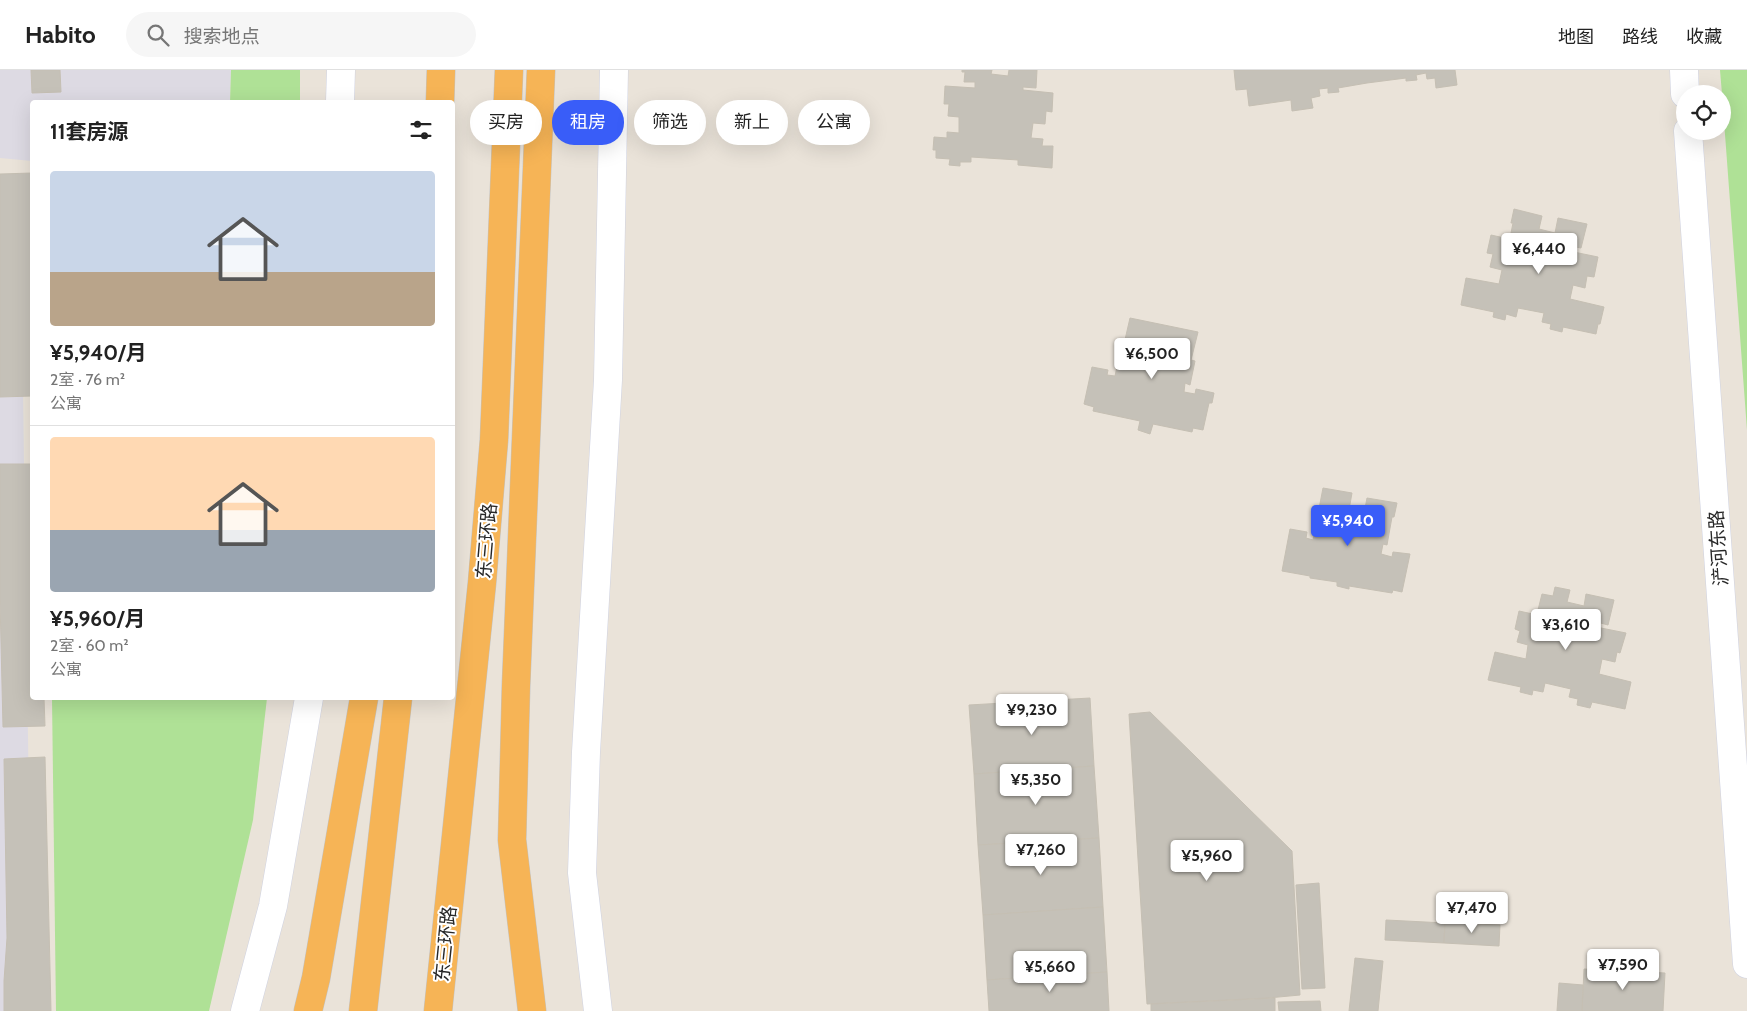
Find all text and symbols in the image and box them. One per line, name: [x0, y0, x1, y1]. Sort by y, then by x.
search box: [126, 12, 476, 57]
text: Habito: [25, 20, 96, 49]
icon: search: [144, 21, 172, 49]
text: 搜索地点: [184, 25, 260, 48]
text: 地图: [1558, 26, 1594, 48]
text: 路线: [1622, 26, 1658, 48]
text: 收藏: [1686, 26, 1722, 48]
map controls: [1676, 85, 1731, 140]
button: locate: [1676, 85, 1731, 140]
chip: 买房: [470, 100, 542, 145]
chip: 租房: [552, 100, 624, 145]
chip: 筛选: [634, 100, 706, 145]
chip: 新上: [716, 100, 788, 145]
chip: 公寓: [798, 100, 870, 145]
icon: filters: [407, 116, 435, 144]
text: 11套房源: [50, 119, 129, 144]
icon: home: [198, 204, 288, 294]
pin: ¥6,440: [1498, 232, 1580, 275]
text: ¥6,440: [1512, 239, 1566, 258]
pin: ¥6,500: [1111, 338, 1193, 380]
text: ¥5,940/月: [50, 340, 146, 365]
text: ¥6,500: [1125, 344, 1179, 363]
text: 2室 · 76 m²: [50, 370, 125, 389]
text: 公寓: [50, 394, 82, 413]
icon: home: [198, 469, 288, 559]
street label: 东三环路: [472, 502, 501, 580]
pin: ¥5,940: [1307, 504, 1389, 547]
street label: 浐河东路: [1704, 509, 1733, 587]
text: ¥5,940: [1322, 511, 1374, 530]
text: ¥5,960/月: [50, 606, 145, 631]
pin: ¥3,610: [1525, 608, 1607, 651]
text: ¥3,610: [1542, 615, 1590, 634]
text: 2室 · 60 m²: [50, 636, 129, 655]
text: 公寓: [50, 660, 82, 679]
pin: ¥9,230: [991, 694, 1073, 736]
text: ¥9,230: [1007, 700, 1057, 719]
pin: ¥5,350: [995, 764, 1077, 806]
text: ¥5,350: [1011, 770, 1061, 789]
pin: ¥7,260: [1000, 834, 1082, 876]
text: ¥7,260: [1016, 840, 1066, 859]
pin: ¥5,960: [1166, 840, 1248, 882]
text: ¥5,960: [1181, 846, 1233, 865]
pin: ¥7,470: [1431, 892, 1513, 934]
text: ¥7,470: [1447, 898, 1497, 917]
street label: 东三环路: [430, 905, 461, 983]
pin: ¥7,590: [1582, 948, 1664, 991]
pin: ¥5,660: [1009, 950, 1091, 993]
text: ¥7,590: [1598, 955, 1648, 974]
text: ¥5,660: [1024, 957, 1076, 976]

